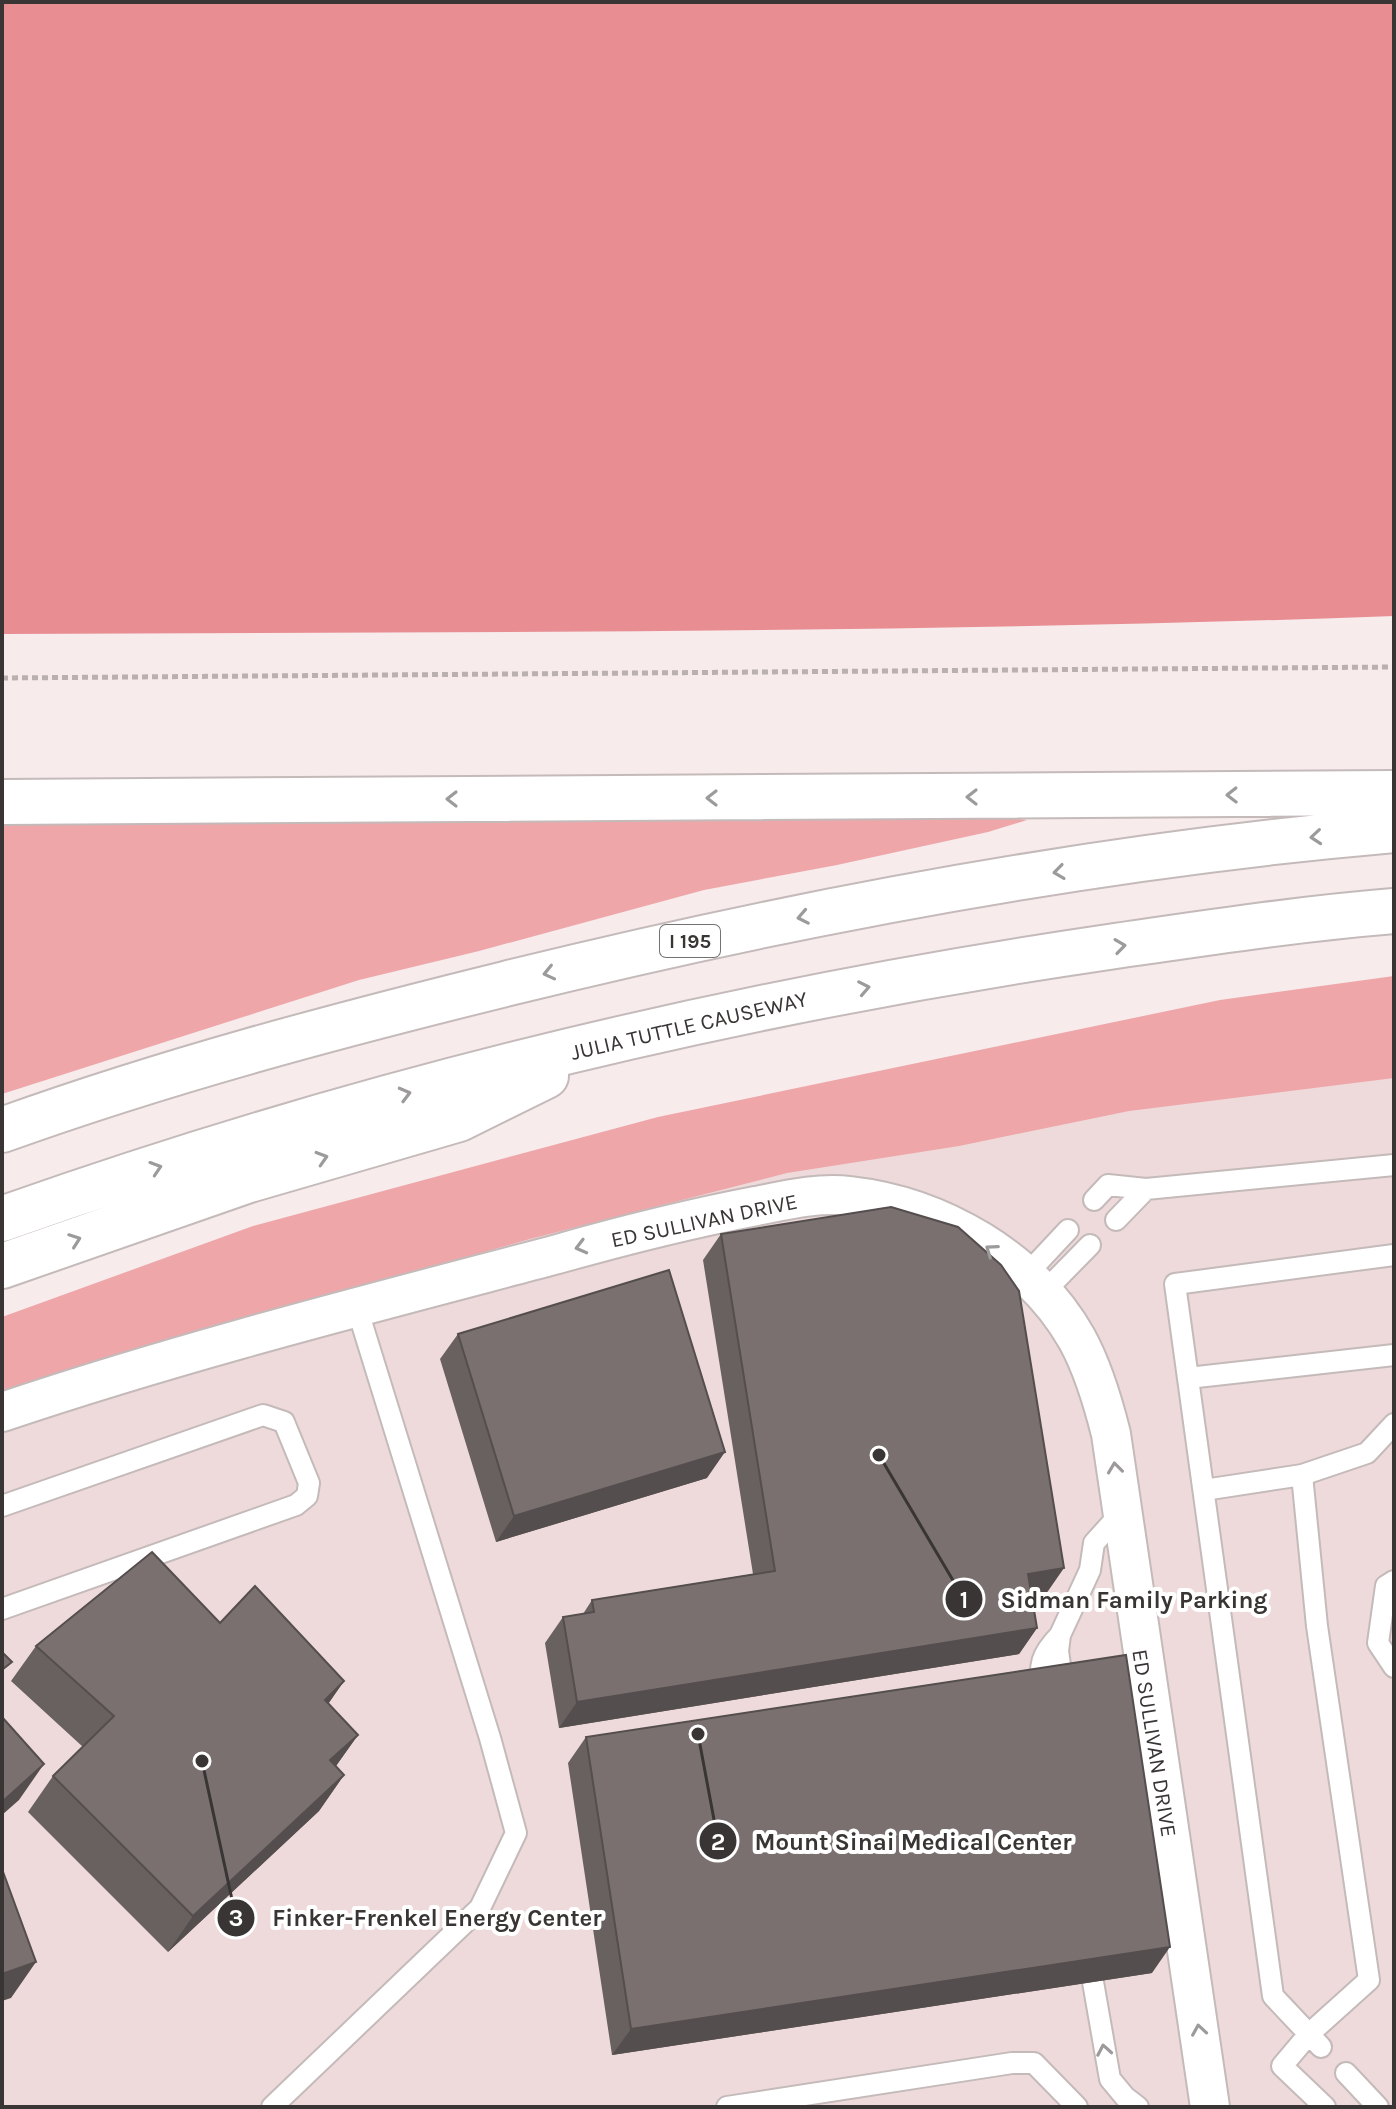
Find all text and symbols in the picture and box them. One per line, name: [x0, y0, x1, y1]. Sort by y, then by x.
one-way arrow: [1225, 786, 1238, 803]
one-way arrow: [965, 788, 978, 806]
one-way arrow: [705, 789, 718, 807]
one-way arrow: [445, 791, 458, 808]
one-way arrow: [1309, 828, 1322, 845]
one-way arrow: [1052, 863, 1066, 880]
one-way arrow: [796, 908, 810, 925]
road number: I 195: [660, 925, 720, 957]
one-way arrow: [1113, 938, 1127, 955]
one-way arrow: [543, 964, 556, 981]
one-way arrow: [857, 981, 871, 998]
street label: JULIA TUTTLE CAUSEWAY: [568, 986, 810, 1066]
one-way arrow: [398, 1087, 412, 1104]
one-way arrow: [315, 1151, 329, 1167]
one-way arrow: [148, 1161, 162, 1177]
street label: ED SULLIVAN DRIVE: [609, 1189, 800, 1253]
one-way arrow: [68, 1233, 82, 1250]
one-way arrow: [574, 1238, 588, 1255]
one-way arrow: [986, 1245, 1000, 1260]
one-way arrow: [1107, 1461, 1124, 1474]
callout: Sidman Family Parking: [944, 1575, 1283, 1623]
text: 1: [960, 1586, 968, 1614]
text: Sidman Family Parking: [1001, 1586, 1267, 1614]
street label: ED SULLIVAN DRIVE: [1126, 1647, 1182, 1839]
callout: Mount Sinai Medical Center: [698, 1817, 1087, 1865]
text: 2: [711, 1828, 725, 1856]
text: Mount Sinai Medical Center: [754, 1828, 1072, 1856]
callout: Finker-Frenkel Energy Center: [216, 1894, 617, 1942]
text: 3: [229, 1904, 243, 1932]
text: Finker-Frenkel Energy Center: [272, 1904, 602, 1932]
one-way arrow: [1191, 2023, 1208, 2037]
one-way arrow: [1096, 2043, 1113, 2057]

